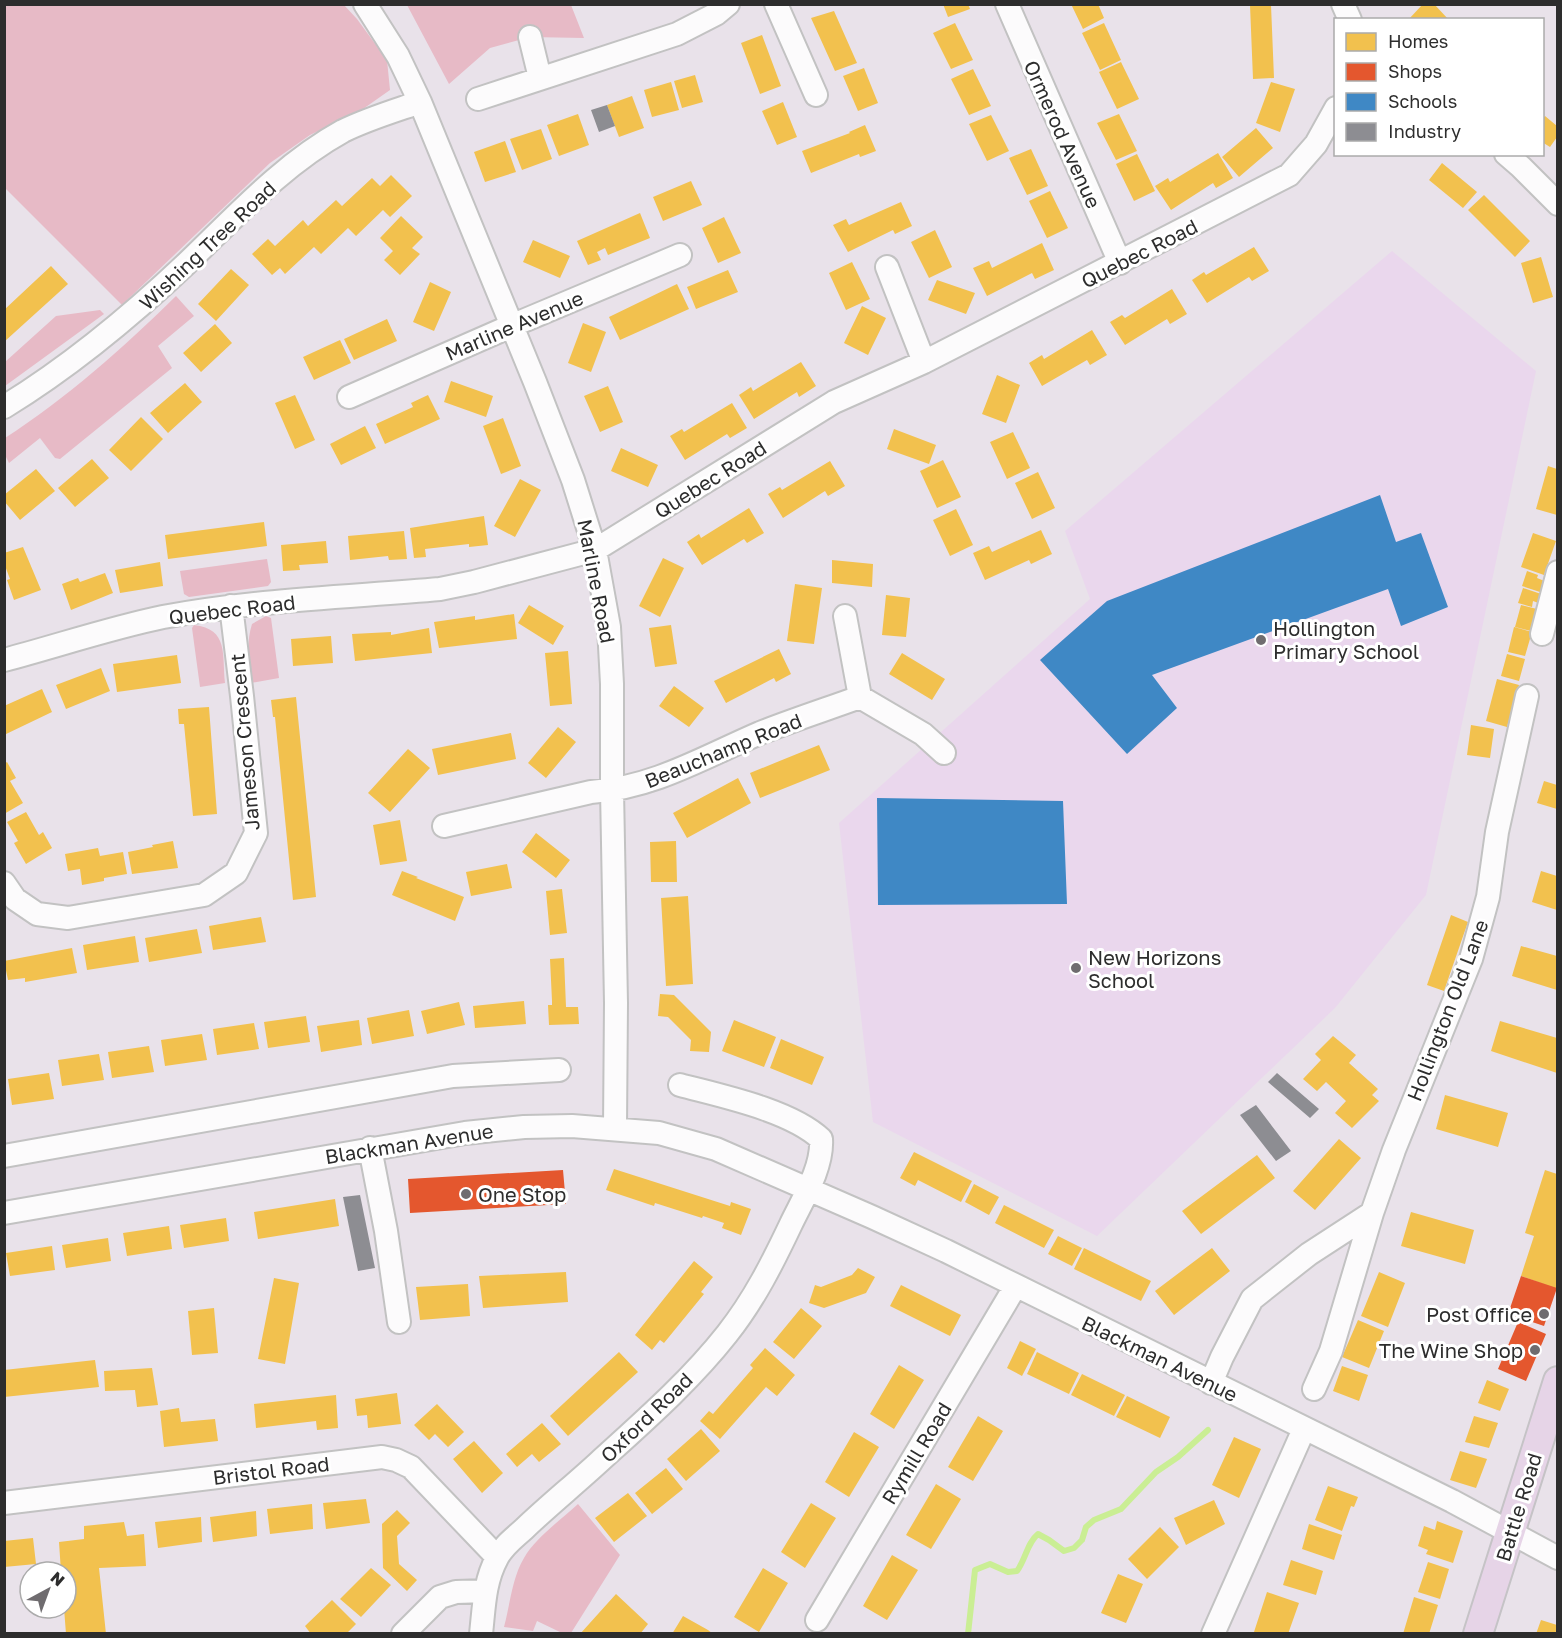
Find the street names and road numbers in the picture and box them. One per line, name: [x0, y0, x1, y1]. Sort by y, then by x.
street label: Ormerod Avenue: [1020, 56, 1106, 212]
street label: Wishing Tree Road: [134, 176, 280, 314]
street label: Quebec Road: [1077, 213, 1201, 293]
street label: Marline Avenue: [441, 285, 587, 365]
street label: Quebec Road: [650, 435, 770, 523]
street label: Marline Road: [573, 517, 621, 645]
street label: Quebec Road: [167, 589, 297, 629]
street label: Jameson Crescent: [224, 652, 264, 832]
street label: Beauchamp Road: [641, 708, 805, 792]
street label: Hollington Old Lane: [1401, 916, 1493, 1104]
street label: Blackman Avenue: [323, 1118, 495, 1168]
street label: Blackman Avenue: [1078, 1310, 1242, 1406]
street label: Oxford Road: [595, 1367, 697, 1467]
street label: Rymill Road: [876, 1398, 956, 1508]
street label: Battle Road: [1490, 1450, 1546, 1564]
street label: Bristol Road: [211, 1451, 331, 1489]

